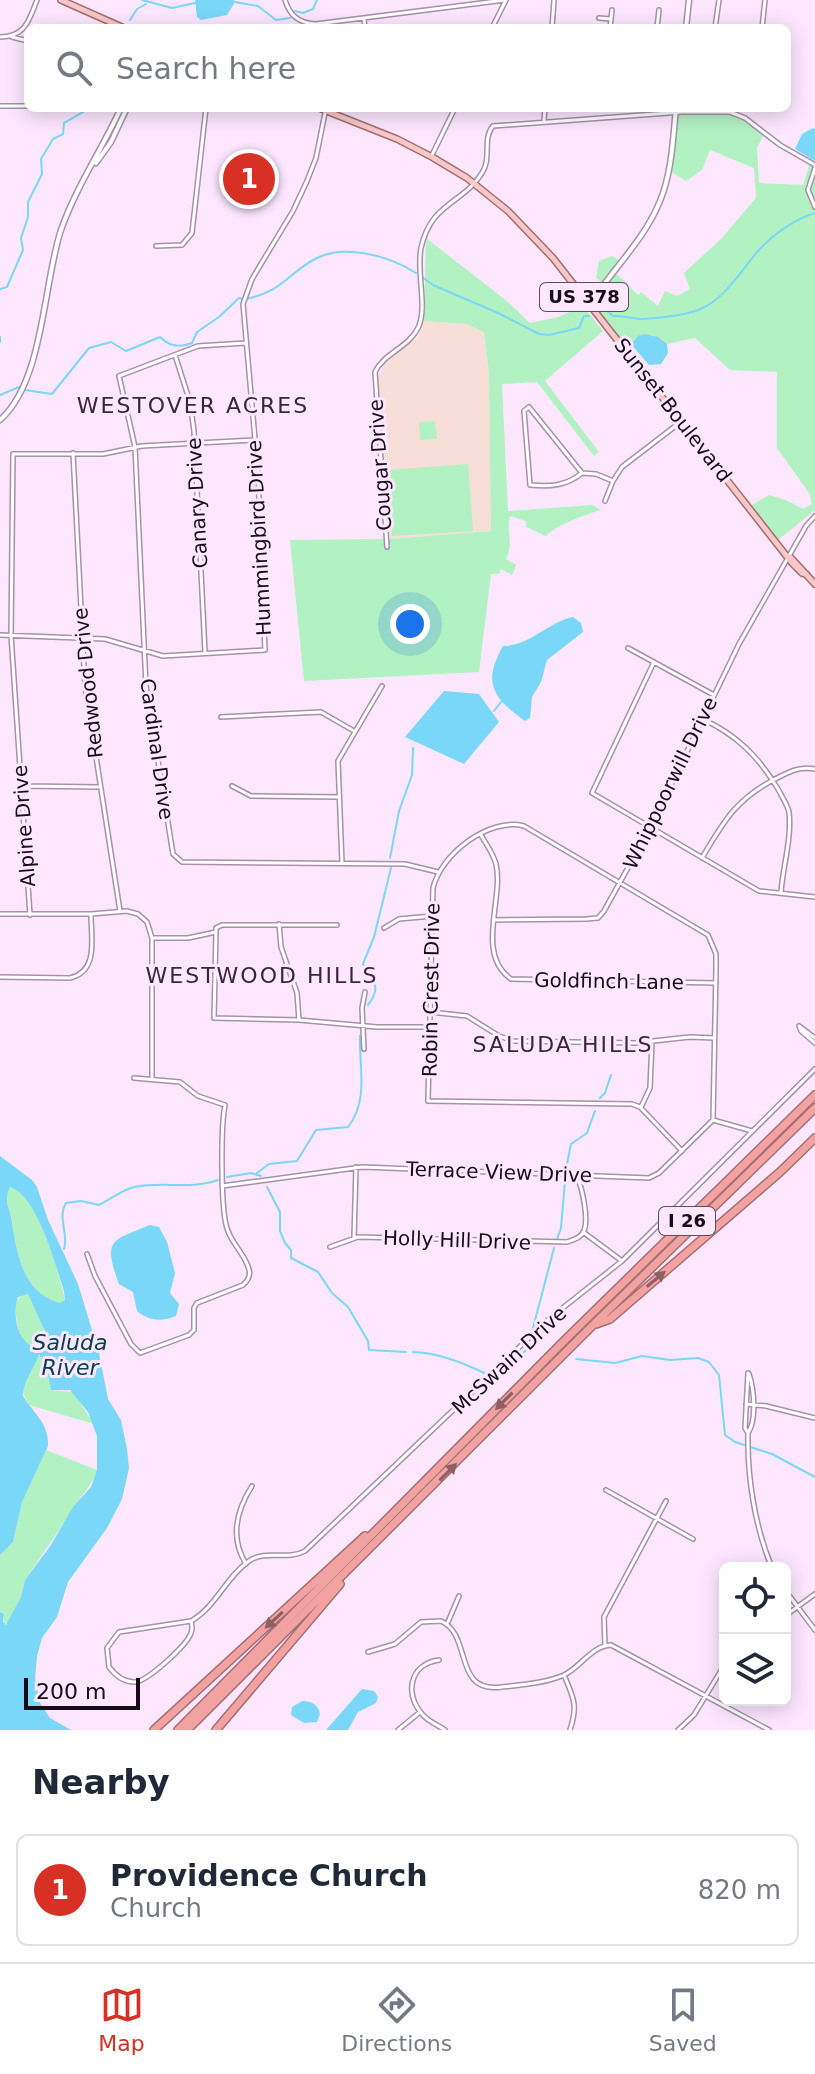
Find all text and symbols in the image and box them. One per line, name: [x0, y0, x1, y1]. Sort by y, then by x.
search box: [24, 24, 791, 112]
icon: search: [52, 46, 96, 90]
text: Search here: [116, 51, 296, 86]
pin: 1: [223, 149, 275, 209]
road number: US 378: [540, 283, 628, 311]
street label: Sunset Boulevard: [609, 333, 737, 487]
district label: WESTOVER ACRES: [77, 393, 309, 418]
street label: Cougar Drive: [363, 398, 397, 532]
street label: Canary Drive: [182, 437, 212, 569]
street label: Hummingbird Drive: [242, 439, 276, 637]
your location: [390, 604, 430, 644]
street label: Redwood Drive: [68, 607, 108, 759]
street label: Cardinal Drive: [135, 677, 179, 821]
street label: Whippoorwill Drive: [618, 693, 722, 873]
street label: Alpine Drive: [8, 764, 40, 888]
street label: Robin Crest Drive: [417, 903, 445, 1077]
district label: WESTWOOD HILLS: [146, 963, 378, 988]
street label: Goldfinch Lane: [534, 968, 684, 994]
district label: SALUDA HILLS: [473, 1032, 653, 1057]
street label: Terrace View Drive: [404, 1157, 593, 1187]
road number: I 26: [659, 1207, 715, 1235]
street label: Holly Hill Drive: [383, 1225, 531, 1255]
one-way arrow: [647, 1271, 666, 1289]
street label: McSwain Drive: [447, 1301, 571, 1419]
water label: Saluda River: [33, 1330, 107, 1380]
one-way arrow: [495, 1391, 513, 1410]
one-way arrow: [438, 1463, 457, 1481]
map controls: [719, 1562, 791, 1706]
button: locate: [719, 1562, 791, 1634]
one-way arrow: [265, 1611, 284, 1629]
button: layers: [719, 1634, 791, 1706]
scale bar: [24, 1674, 140, 1710]
text: 200 m: [36, 1679, 106, 1704]
text: Nearby: [32, 1762, 170, 1802]
text: Providence Church: [110, 1858, 428, 1893]
text: 1: [51, 1875, 69, 1905]
text: 820 m: [698, 1875, 781, 1905]
text: Church: [110, 1893, 202, 1923]
tab: Map: [98, 1983, 145, 2056]
tab: Directions: [341, 1983, 452, 2056]
tab: Saved: [649, 1983, 717, 2056]

